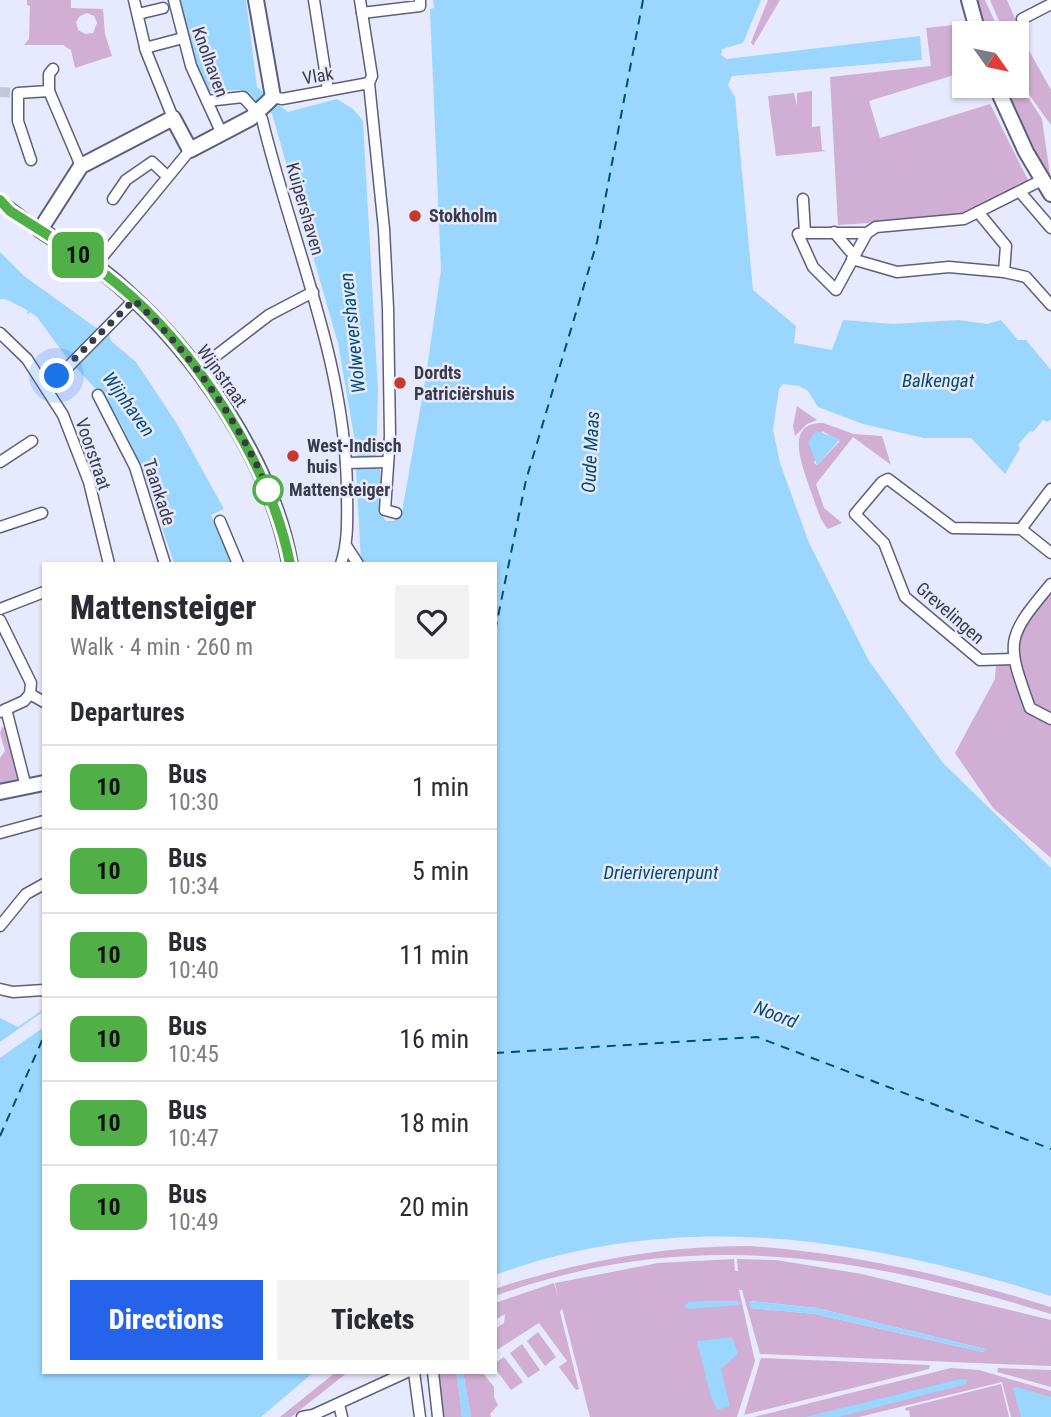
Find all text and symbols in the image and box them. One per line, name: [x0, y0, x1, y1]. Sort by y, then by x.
north arrow: [952, 21, 1029, 98]
map controls: [952, 21, 1029, 98]
street label: Knolhaven: [188, 24, 233, 100]
street label: Vlak: [301, 62, 335, 89]
street label: Kuipershaven: [282, 160, 329, 258]
place label: Stokholm: [429, 205, 497, 226]
marker: Stokholm: [407, 208, 423, 224]
line badge: 10: [46, 232, 110, 278]
text: 10: [66, 241, 90, 269]
water label: Wolwevershaven: [335, 272, 370, 394]
street label: Wijnstraat: [193, 340, 252, 411]
your location: [39, 358, 74, 393]
place label: Dordts Patriciërshuis: [414, 362, 515, 404]
water label: Wijnhaven: [97, 367, 160, 441]
water label: Balkengat: [902, 369, 975, 392]
marker: Dordts Patriciërshuis: [392, 375, 408, 391]
water label: Oude Maas: [577, 410, 604, 494]
street label: Voorstraat: [71, 415, 116, 492]
place label: West-Indisch huis: [307, 435, 402, 477]
marker: West-Indisch huis: [285, 448, 301, 464]
street label: Taankade: [139, 456, 180, 528]
marker: Mattensteiger: [253, 475, 283, 505]
place label: Mattensteiger: [289, 479, 390, 500]
street label: Grevelingen: [912, 577, 989, 648]
button: heart: [395, 585, 469, 659]
text: Mattensteiger: [70, 588, 256, 627]
text: Walk · 4 min · 260 m: [70, 634, 253, 661]
text: Departures: [70, 697, 185, 727]
text: Bus: [168, 759, 207, 789]
text: 1 min: [412, 772, 469, 802]
text: 10: [96, 773, 121, 801]
text: 10:30: [168, 789, 219, 816]
text: Bus: [168, 843, 207, 873]
text: 5 min: [412, 856, 469, 886]
text: 10: [96, 857, 121, 885]
water label: Drierivierenpunt: [604, 861, 719, 884]
text: 10:34: [168, 873, 219, 900]
text: Bus: [168, 927, 207, 957]
text: 11 min: [399, 940, 469, 970]
text: 10: [96, 941, 121, 969]
text: 10:40: [168, 957, 219, 984]
water label: Noord: [751, 996, 802, 1033]
text: Bus: [168, 1011, 207, 1041]
text: 16 min: [399, 1024, 469, 1054]
text: 10: [96, 1025, 121, 1053]
text: 10:45: [168, 1041, 219, 1068]
text: Bus: [168, 1095, 207, 1125]
text: 18 min: [399, 1108, 469, 1138]
text: 10: [96, 1109, 121, 1137]
text: 10:47: [168, 1125, 219, 1152]
text: Bus: [168, 1179, 207, 1209]
text: 20 min: [399, 1192, 469, 1222]
text: 10: [96, 1193, 121, 1221]
text: 10:49: [168, 1209, 219, 1236]
button: Directions: [70, 1280, 263, 1360]
button: Tickets: [277, 1280, 469, 1360]

